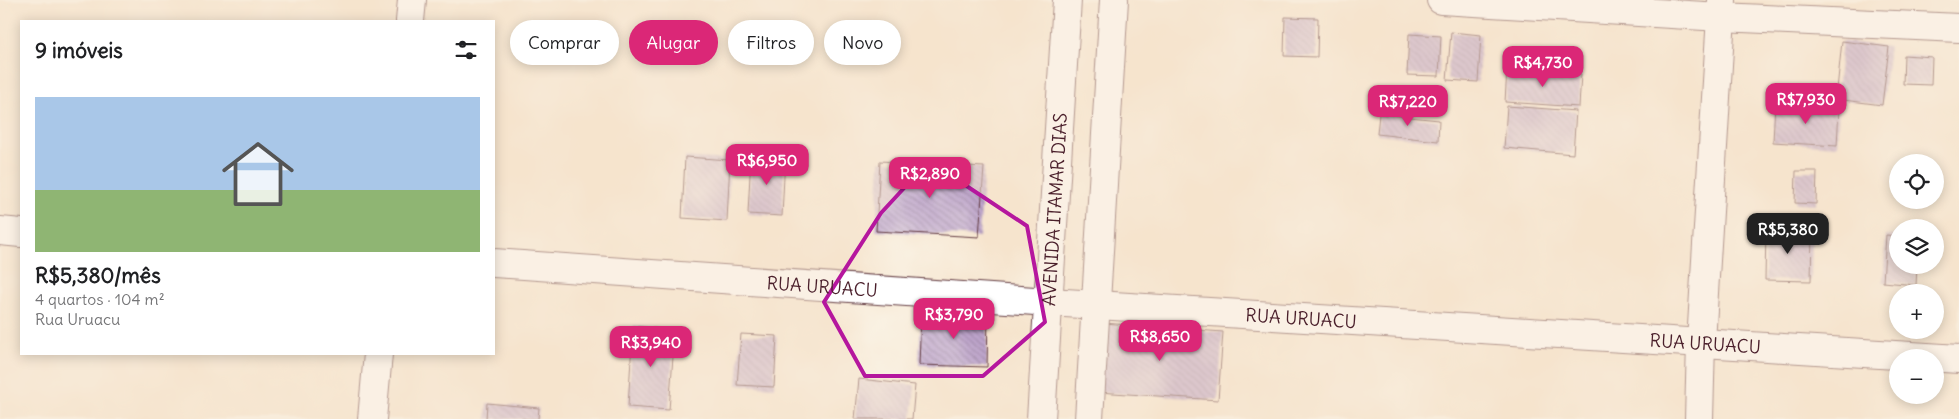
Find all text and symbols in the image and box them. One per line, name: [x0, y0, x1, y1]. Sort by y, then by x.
chip: Comprar: [510, 20, 619, 65]
chip: Alugar: [629, 20, 718, 65]
chip: Filtros: [728, 20, 814, 65]
chip: Novo: [824, 20, 901, 65]
icon: filters: [452, 36, 480, 64]
text: 9 imóveis: [35, 37, 123, 64]
pin: R$4,730: [1497, 46, 1589, 88]
text: R$4,730: [1513, 52, 1573, 72]
pin: R$7,930: [1760, 82, 1852, 125]
pin: R$7,220: [1362, 84, 1454, 127]
text: R$7,930: [1776, 89, 1836, 109]
text: R$7,220: [1379, 91, 1437, 111]
street label: AVENIDA ITAMAR DIAS: [1037, 112, 1071, 307]
icon: home: [213, 129, 303, 219]
pin: R$6,950: [721, 144, 813, 186]
text: R$6,950: [737, 150, 797, 170]
map controls: [1889, 154, 1944, 404]
button: locate: [1889, 154, 1944, 209]
pin: R$2,890: [884, 156, 976, 199]
text: R$2,890: [900, 163, 960, 183]
pin: R$5,380: [1742, 212, 1834, 255]
text: R$5,380: [1758, 219, 1818, 239]
button: layers: [1889, 219, 1944, 274]
text: R$5,380/mês: [35, 262, 161, 289]
street label: RUA URUACU: [766, 271, 879, 301]
button: +: [1889, 284, 1944, 339]
text: 4 quartos · 104 m²: [35, 289, 165, 309]
pin: R$3,790: [908, 298, 1000, 340]
street label: RUA URUACU: [1245, 303, 1357, 333]
text: R$3,790: [924, 304, 984, 324]
text: Rua Uruacu: [35, 309, 120, 329]
pin: R$8,650: [1114, 320, 1206, 362]
pin: R$3,940: [605, 326, 697, 368]
text: R$8,650: [1130, 326, 1190, 346]
street label: RUA URUACU: [1649, 328, 1762, 358]
text: R$3,940: [621, 332, 681, 352]
button: −: [1889, 349, 1944, 404]

